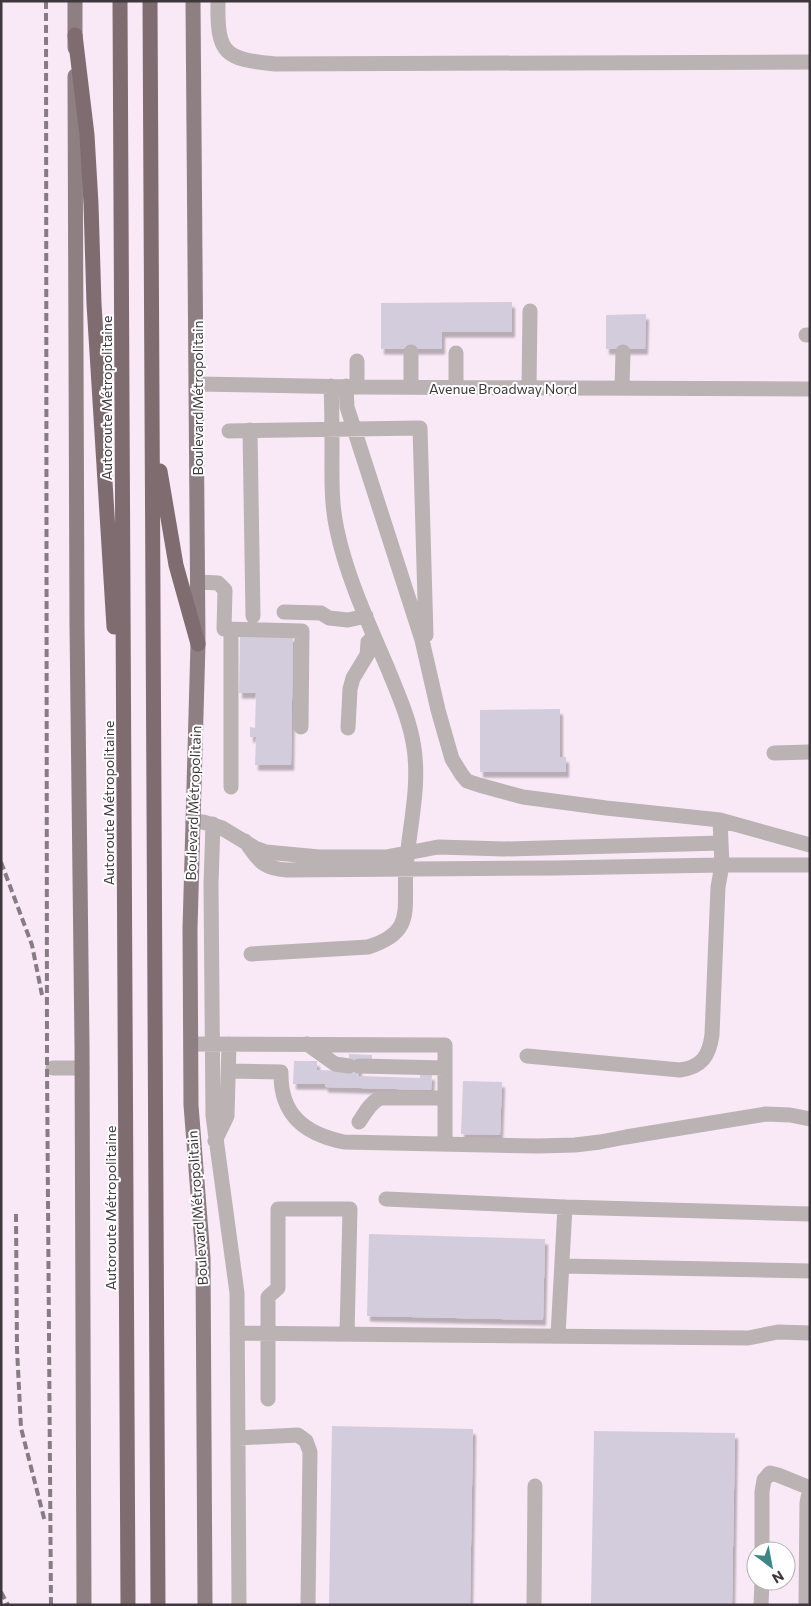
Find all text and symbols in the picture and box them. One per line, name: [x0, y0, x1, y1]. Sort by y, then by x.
street label: Autoroute Métropolitaine: [98, 316, 115, 480]
street label: Boulevard Métropolitain: [189, 320, 206, 476]
street label: Avenue Broadway Nord: [429, 380, 577, 397]
street label: Autoroute Métropolitaine: [100, 721, 117, 885]
street label: Boulevard Métropolitain: [182, 725, 204, 881]
street label: Autoroute Métropolitaine: [102, 1126, 119, 1290]
street label: Boulevard Métropolitain: [183, 1130, 211, 1286]
north arrow: [746, 1541, 796, 1591]
text: N: [769, 1567, 787, 1587]

